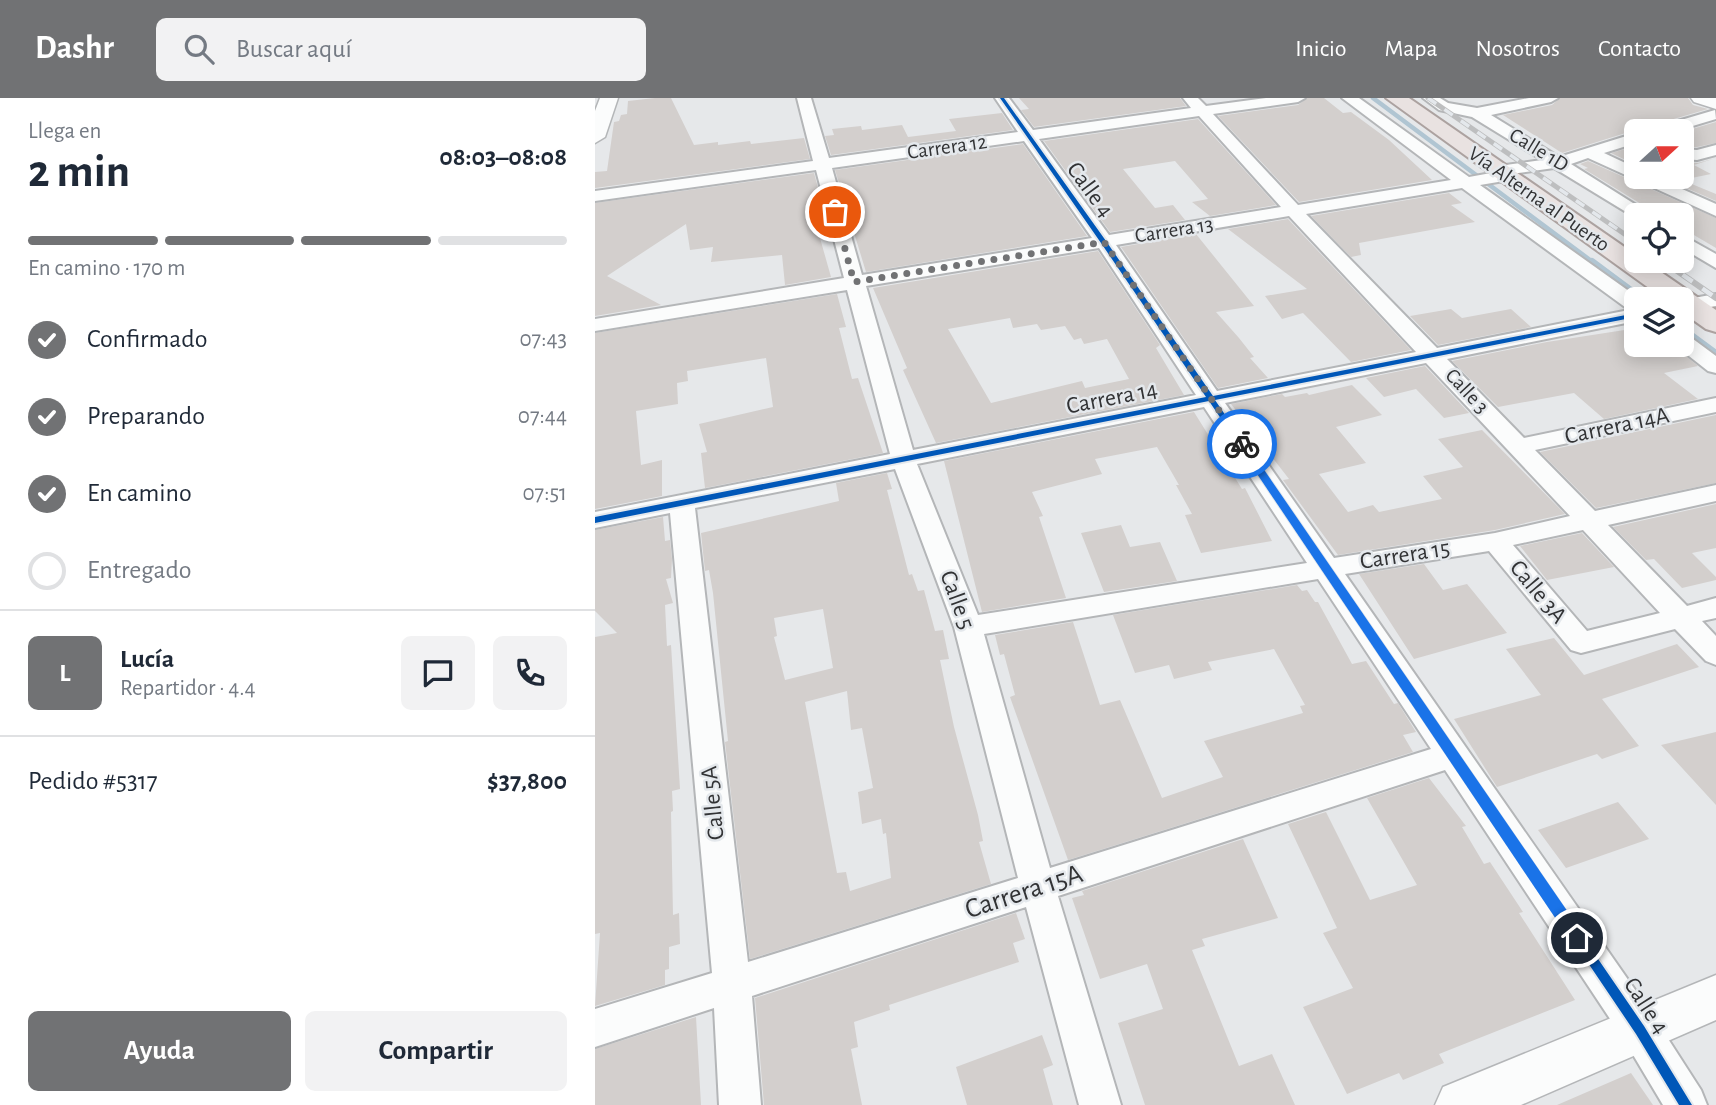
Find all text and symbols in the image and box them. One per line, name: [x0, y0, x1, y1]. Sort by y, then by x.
search box: [156, 18, 646, 81]
icon: search: [180, 30, 218, 68]
text: Dashr: [35, 32, 114, 65]
text: Buscar aquí: [236, 36, 352, 62]
text: Inicio: [1295, 37, 1346, 61]
text: Mapa: [1384, 37, 1438, 61]
text: Nosotros: [1476, 37, 1560, 61]
text: Contacto: [1598, 37, 1681, 61]
north arrow: [1624, 119, 1694, 189]
map controls: [1624, 119, 1694, 357]
text: Llega en: [28, 120, 101, 143]
street label: Calle 1D: [1506, 124, 1572, 176]
street label: Carrera 12: [906, 131, 988, 163]
street label: Vía Alterna al Puerto: [1465, 142, 1613, 256]
text: 08:03–08:08: [439, 144, 567, 170]
text: 2 min: [28, 149, 130, 195]
street label: Calle 4: [1062, 158, 1118, 222]
pin: [805, 182, 865, 242]
icon: bag: [816, 193, 854, 231]
button: locate: [1624, 203, 1694, 273]
street label: Carrera 13: [1133, 213, 1215, 247]
text: En camino · 170 m: [28, 257, 185, 280]
button: layers: [1624, 287, 1694, 357]
icon: check: [28, 321, 66, 359]
text: Confirmado: [87, 326, 208, 352]
text: 07:43: [519, 328, 567, 351]
street label: Calle 3: [1441, 365, 1493, 417]
street label: Carrera 14: [1064, 377, 1160, 419]
icon: check: [28, 398, 66, 436]
text: Preparando: [87, 403, 205, 429]
street label: Carrera 14A: [1563, 403, 1672, 449]
text: 07:44: [518, 405, 567, 428]
courier: [1207, 409, 1277, 479]
icon: bike: [1223, 425, 1261, 463]
icon: check: [28, 475, 66, 513]
text: En camino: [87, 480, 192, 506]
text: 07:51: [522, 482, 567, 505]
street label: Carrera 15: [1358, 536, 1452, 574]
street label: Calle 3A: [1505, 556, 1571, 628]
text: Entregado: [87, 557, 192, 583]
street label: Calle 5: [935, 567, 979, 633]
button: chat: [401, 636, 475, 710]
button: phone: [493, 636, 567, 710]
text: Lucía: [120, 646, 174, 672]
text: L: [59, 660, 71, 686]
text: Repartidor · 4.4: [120, 677, 256, 700]
street label: Calle 5A: [697, 765, 729, 841]
text: Pedido #5317: [28, 768, 157, 794]
text: $37,800: [487, 768, 567, 794]
street label: Carrera 15A: [962, 860, 1086, 924]
pin: [1547, 908, 1607, 968]
icon: home: [1558, 919, 1596, 957]
street label: Calle 4: [1619, 973, 1673, 1039]
button: Ayuda: [28, 1011, 291, 1091]
button: Compartir: [305, 1011, 567, 1091]

